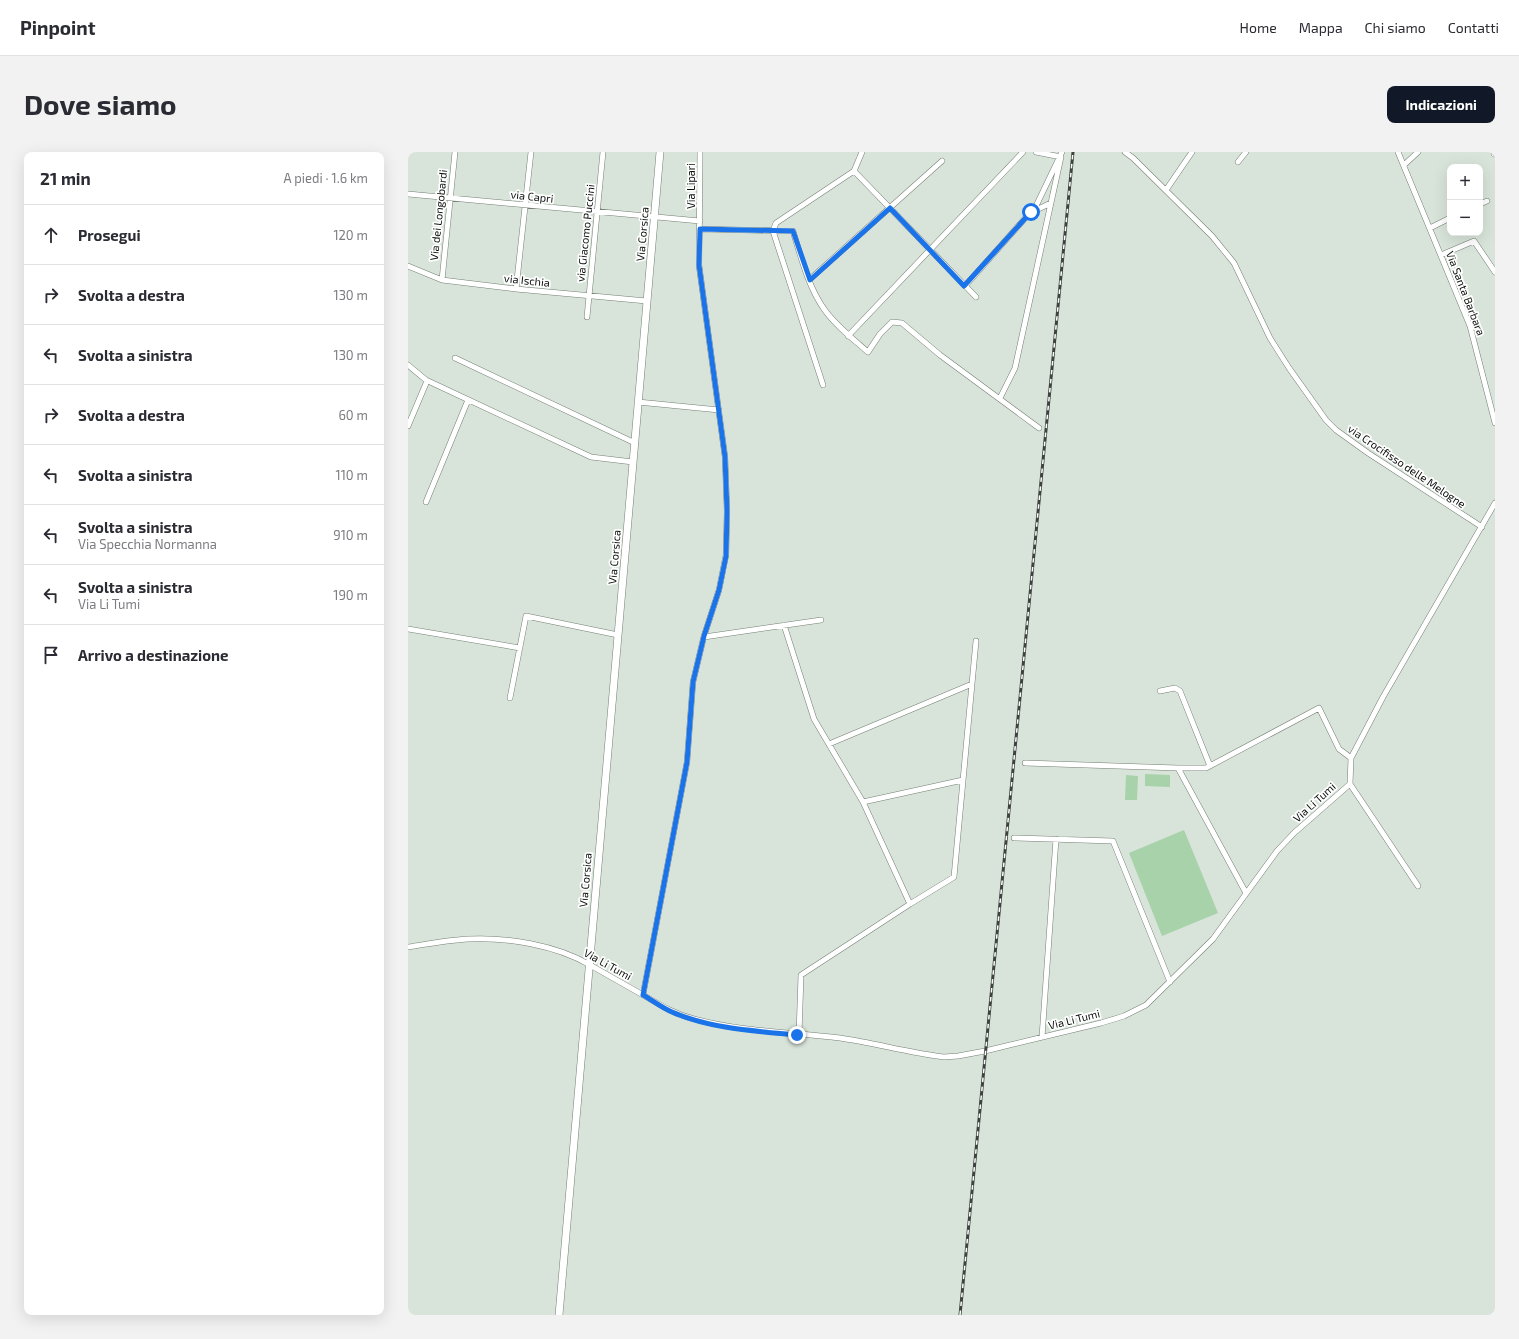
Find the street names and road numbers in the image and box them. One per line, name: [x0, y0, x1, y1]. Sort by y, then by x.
street label: Via Lipari: [684, 163, 697, 209]
street label: Via dei Longobardi: [427, 169, 449, 261]
street label: via Giacomo Puccini: [573, 184, 597, 282]
street label: via Capri: [510, 187, 554, 205]
street label: Via Corsica: [633, 206, 651, 262]
street label: Via Santa Barbara: [1444, 249, 1488, 337]
street label: via Ischia: [503, 271, 551, 289]
street label: via Crocifisso delle Melogne: [1346, 422, 1468, 510]
street label: Via Corsica: [605, 529, 623, 585]
street label: Via Li Tumi: [1290, 780, 1338, 824]
street label: Via Corsica: [576, 852, 594, 908]
street label: Via Li Tumi: [582, 946, 634, 982]
street label: Via Li Tumi: [1047, 1006, 1101, 1032]

